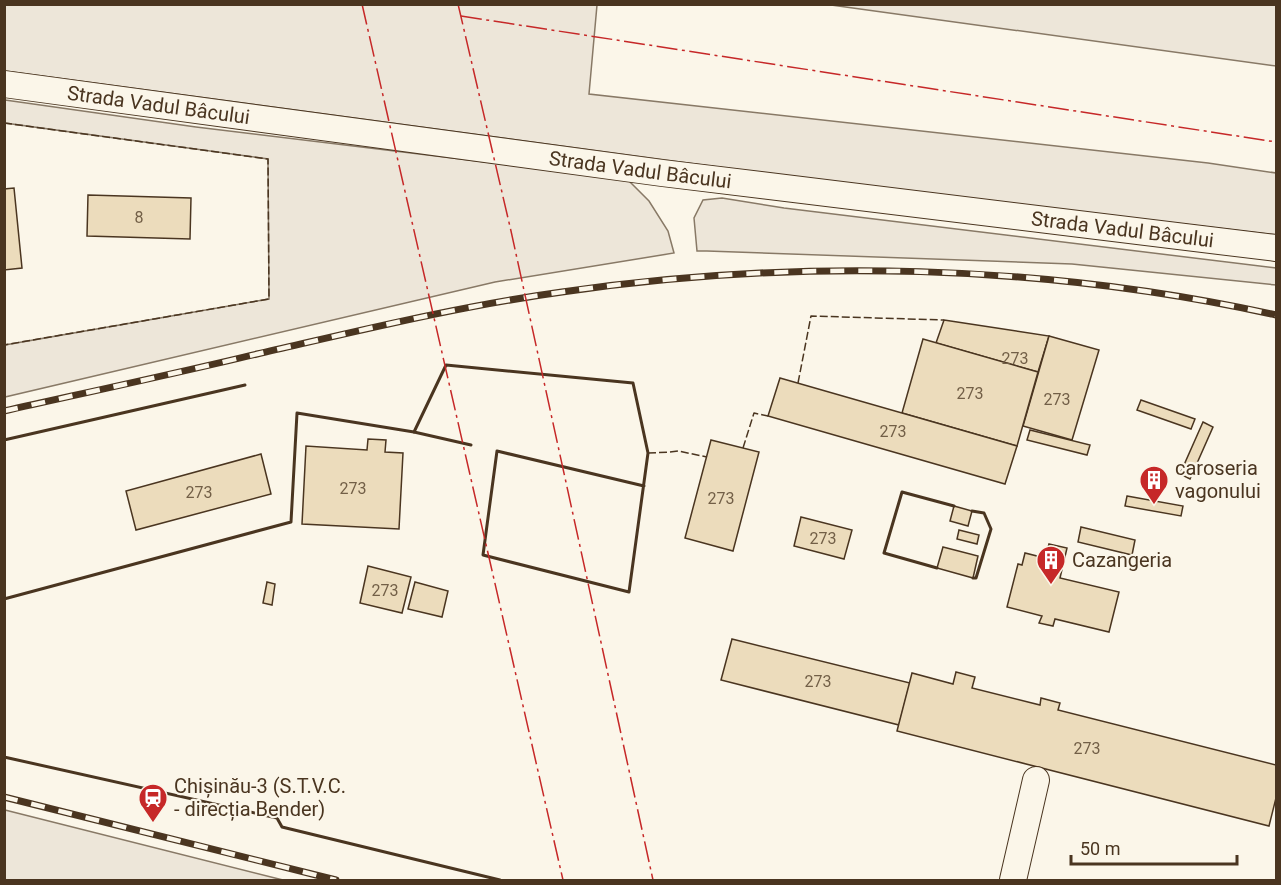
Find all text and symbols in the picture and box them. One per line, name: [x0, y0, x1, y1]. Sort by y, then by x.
street label: Strada Vadul Bâcului: [66, 81, 251, 129]
street label: Strada Vadul Bâcului: [548, 146, 733, 193]
street label: Strada Vadul Bâcului: [1030, 206, 1215, 252]
house number: 8: [135, 208, 144, 227]
house number: 273: [1002, 349, 1028, 368]
house number: 273: [957, 384, 983, 403]
house number: 273: [1044, 390, 1070, 409]
house number: 273: [880, 422, 906, 441]
place label: caroseria vagonului: [1175, 456, 1261, 503]
building icon: caroseria vagonului: [1138, 464, 1170, 506]
house number: 273: [340, 479, 366, 498]
house number: 273: [186, 483, 212, 502]
house number: 273: [708, 489, 734, 508]
house number: 273: [810, 529, 836, 548]
building icon: Cazangeria: [1035, 544, 1067, 586]
place label: Cazangeria: [1072, 548, 1172, 572]
house number: 273: [372, 581, 398, 600]
house number: 273: [805, 672, 831, 691]
house number: 273: [1074, 739, 1100, 758]
place label: Chișinău-3 (S.T.V.C. - direcția Bender): [174, 774, 346, 822]
station icon: Chișinău-3 (S.T.V.C. - direcția Bender): [137, 782, 169, 824]
scale bar: [1071, 828, 1238, 866]
text: 50 m: [1080, 838, 1120, 859]

